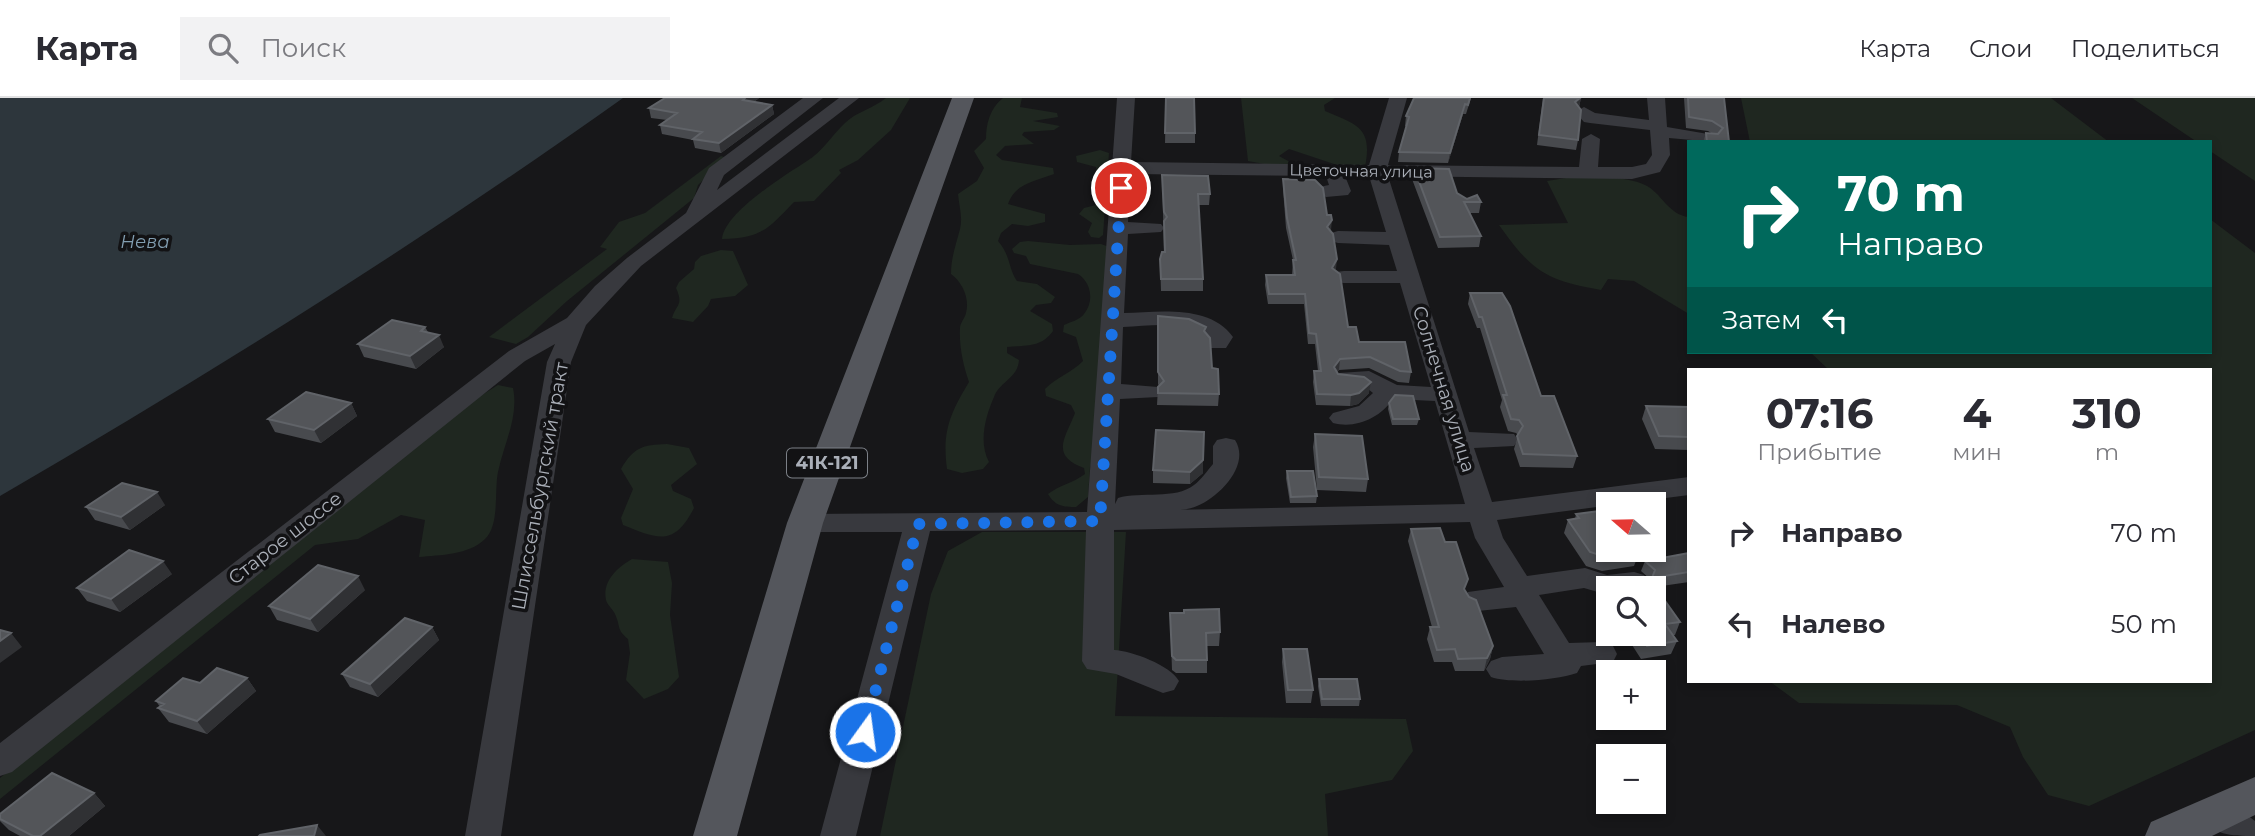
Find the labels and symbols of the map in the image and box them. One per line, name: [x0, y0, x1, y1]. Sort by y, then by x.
pin: [1091, 158, 1151, 218]
street label: Цветочная улица: [1289, 160, 1433, 182]
water label: Нева: [120, 231, 170, 253]
street label: Солнечная улица: [1408, 303, 1480, 475]
street label: Шлиссельбургский тракт: [507, 360, 573, 612]
road number: 41К-121: [787, 449, 867, 478]
street label: Старое шоссе: [224, 487, 346, 589]
north arrow: [1596, 492, 1666, 562]
position arrow: [828, 695, 902, 769]

